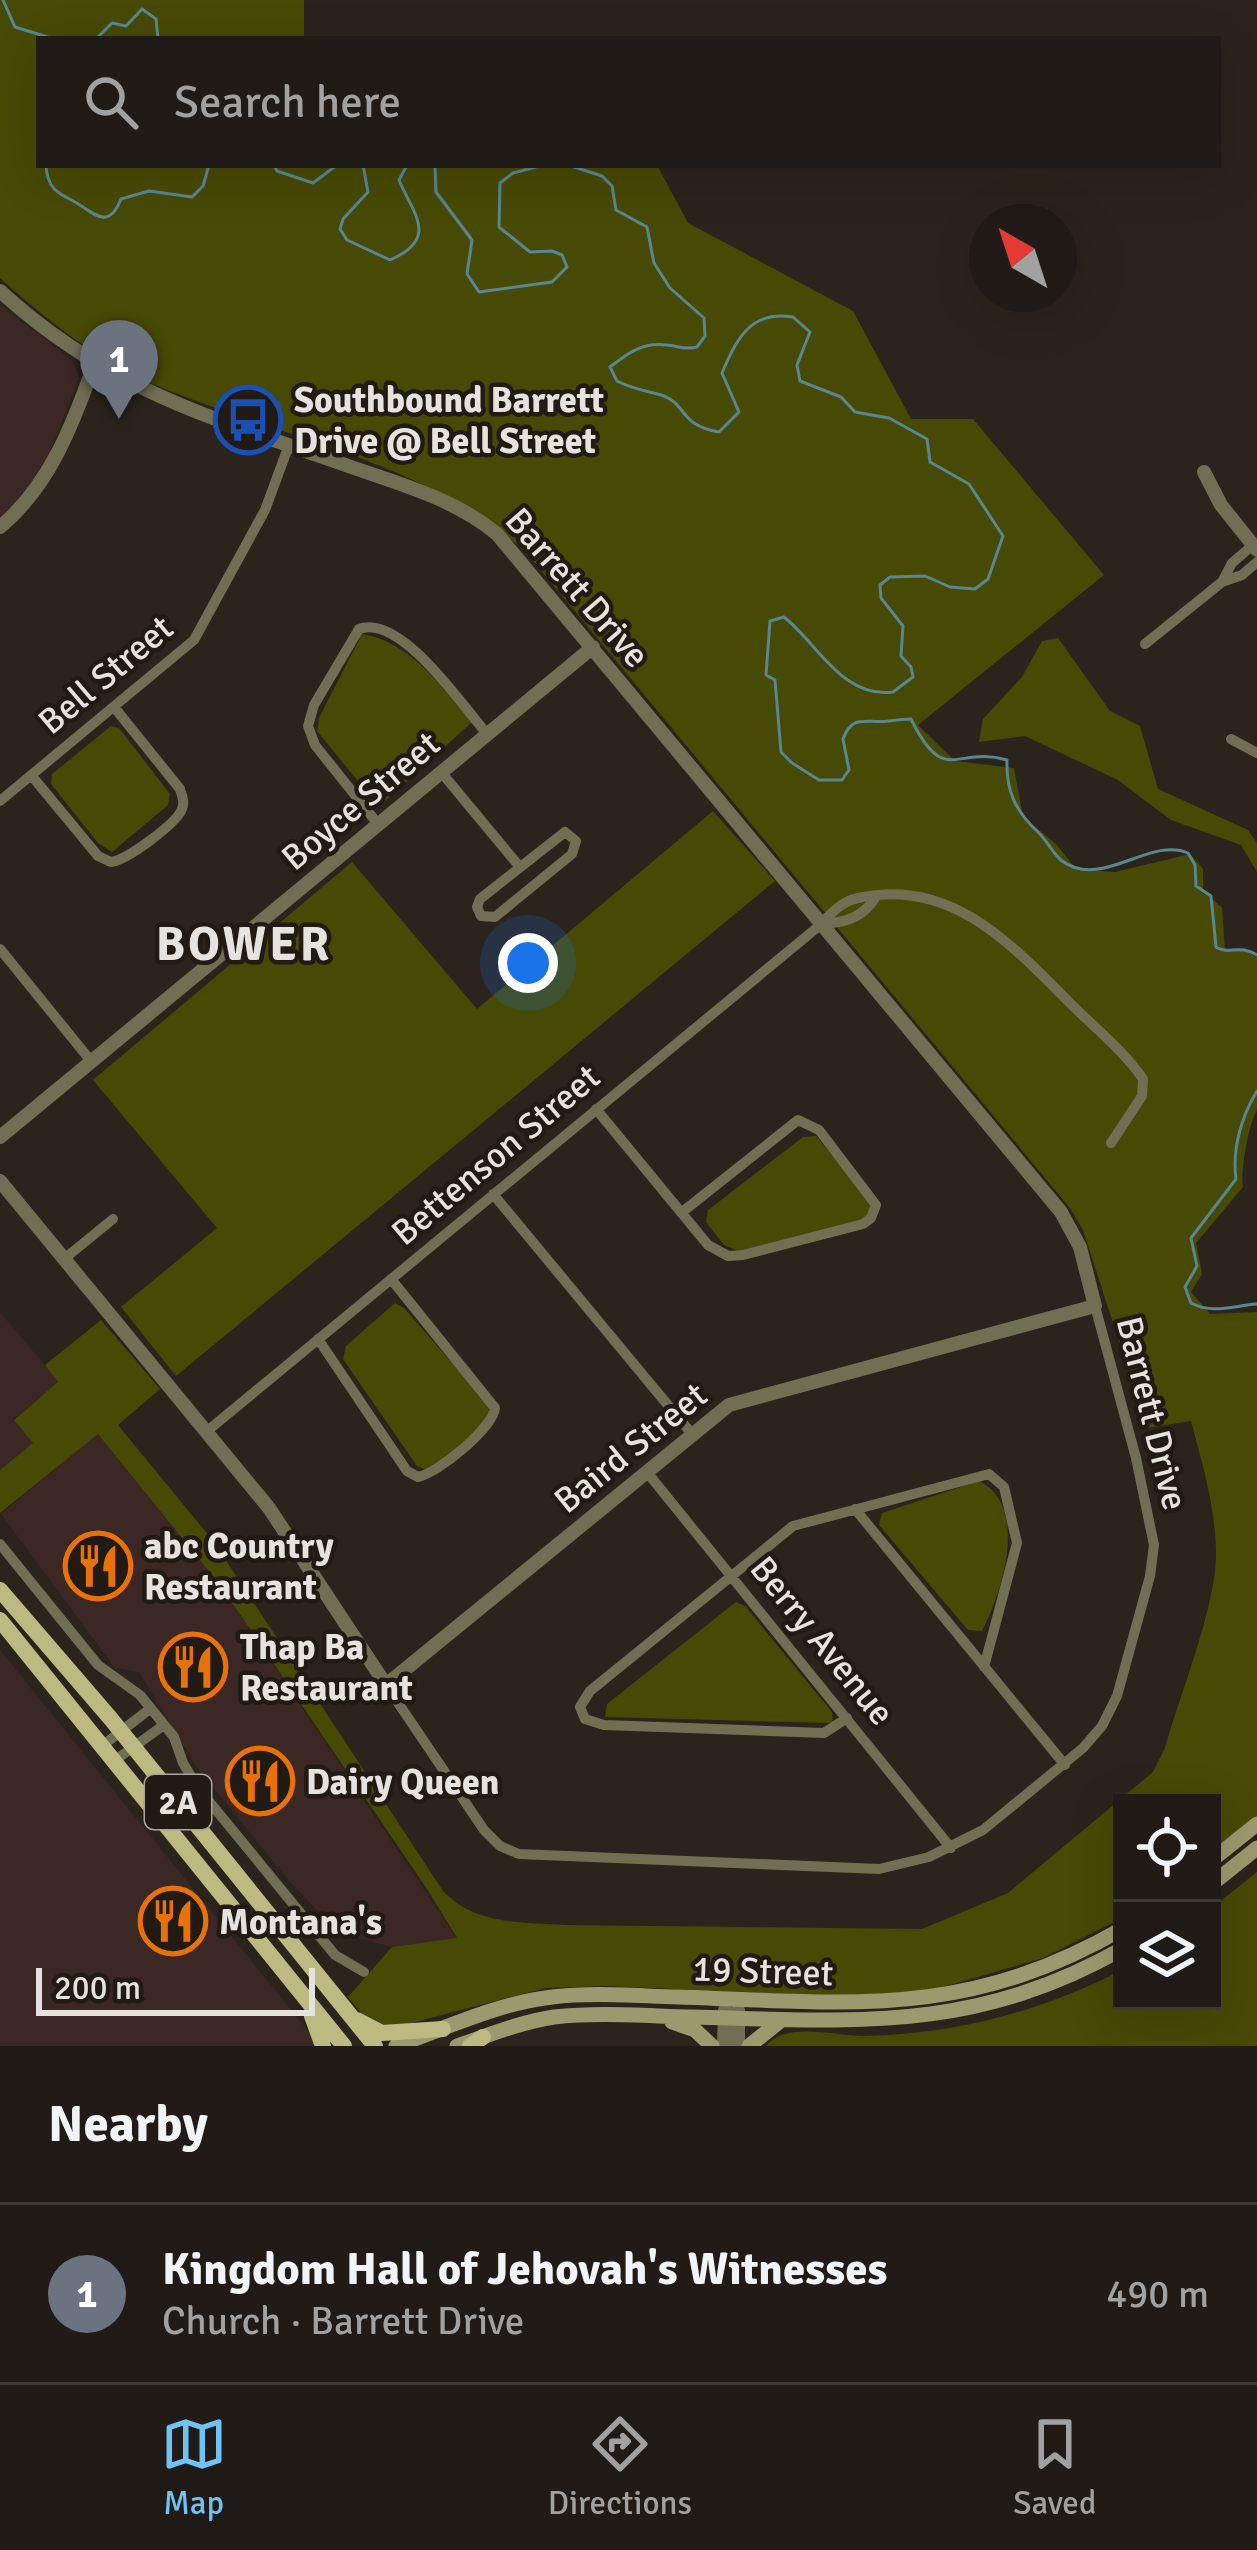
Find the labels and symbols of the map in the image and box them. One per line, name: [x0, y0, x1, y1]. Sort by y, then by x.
north arrow: [969, 204, 1077, 312]
pin: 1: [80, 320, 158, 419]
place label: Southbound Barrett Drive @ Bell Street: [294, 378, 604, 464]
bus stop icon: Southbound Barrett Drive @ Bell Street: [213, 385, 283, 455]
street label: Barrett Drive: [495, 499, 659, 677]
street label: Bell Street: [29, 606, 183, 745]
street label: Boyce Street: [273, 722, 449, 880]
district label: BOWER: [156, 915, 332, 974]
your location: [498, 933, 558, 993]
street label: Bettenson Street: [383, 1055, 609, 1255]
street label: Barrett Drive: [1106, 1312, 1197, 1515]
street label: Baird Street: [545, 1373, 716, 1523]
place label: abc Country Restaurant: [144, 1524, 334, 1610]
restaurant icon: abc Country Restaurant: [63, 1531, 133, 1601]
street label: Berry Avenue: [740, 1547, 904, 1735]
place label: Thap Ba Restaurant: [240, 1625, 413, 1711]
restaurant icon: Thap Ba Restaurant: [158, 1632, 228, 1702]
restaurant icon: Dairy Queen: [225, 1746, 295, 1816]
place label: Dairy Queen: [306, 1760, 500, 1805]
road number: 2A: [145, 1775, 211, 1829]
restaurant icon: Montana's: [138, 1886, 208, 1956]
place label: Montana's: [219, 1900, 382, 1945]
street label: 19 Street: [692, 1947, 834, 1996]
scale bar: [36, 1962, 315, 2015]

